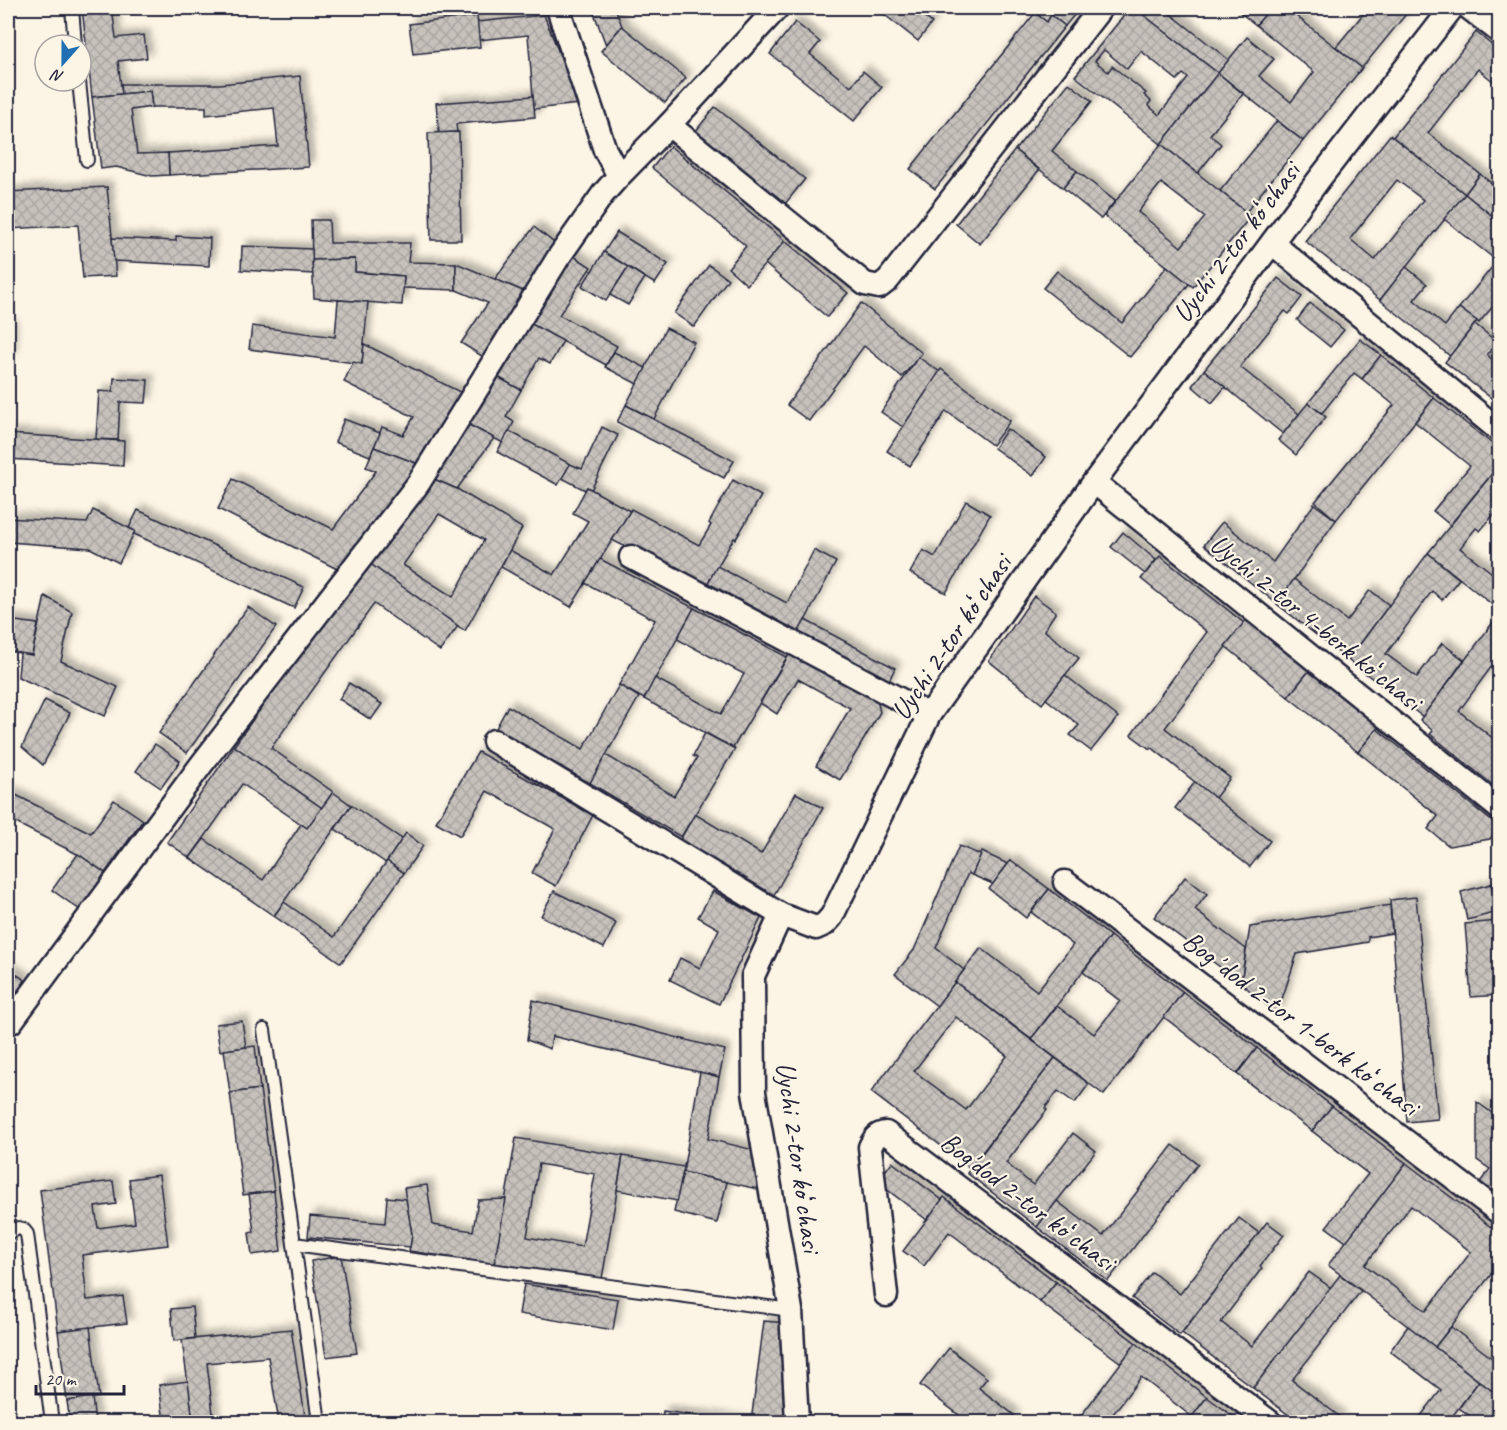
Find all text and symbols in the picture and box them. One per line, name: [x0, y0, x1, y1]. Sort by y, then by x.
north arrow: [33, 33, 93, 93]
text: N: [47, 64, 66, 87]
street label: Uychi 2-tor koʻchasi: [1164, 152, 1310, 329]
street label: Uychi 2-tor 4-berk koʻchasi: [1203, 526, 1432, 720]
street label: Uychi 2-tor koʻchasi: [883, 545, 1021, 726]
street label: Bogʼdod 2-tor 1-berk koʻchasi: [1176, 923, 1429, 1126]
street label: Uychi 2-tor koʻchasi: [768, 1060, 830, 1258]
street label: Bog'dod 2-tor koʻchasi: [934, 1124, 1125, 1280]
scale bar: [36, 1358, 124, 1396]
text: 20 m: [45, 1368, 78, 1390]

